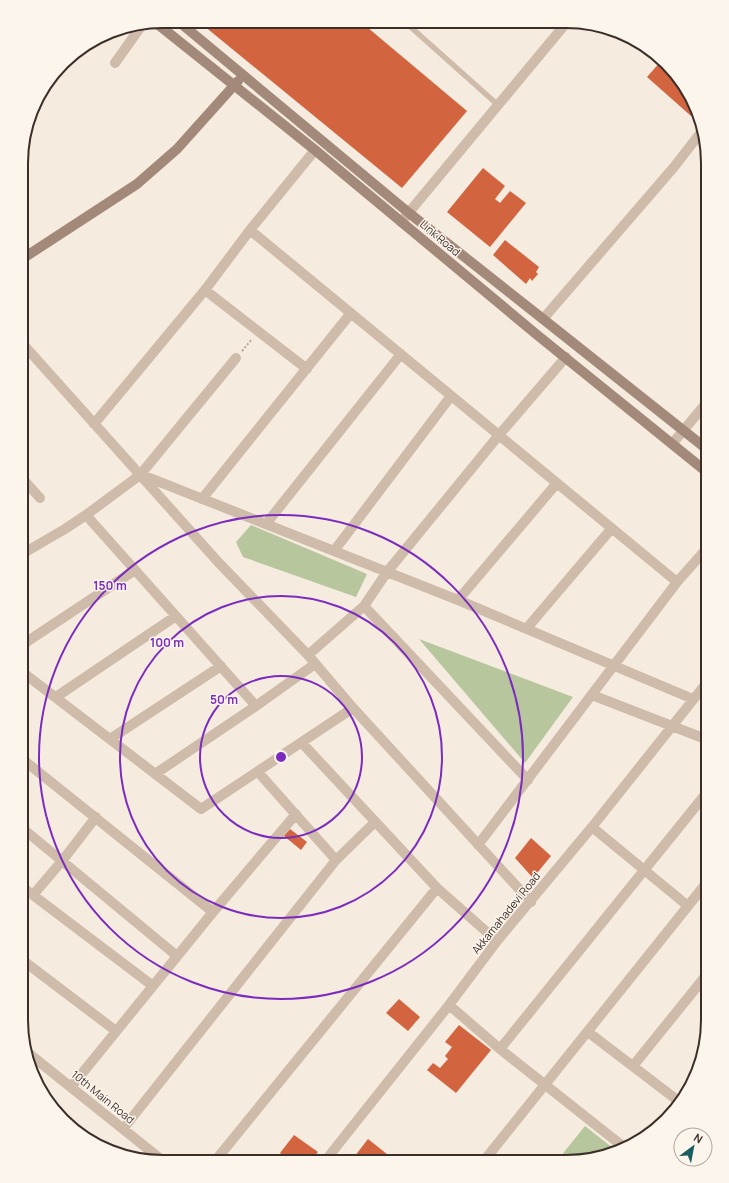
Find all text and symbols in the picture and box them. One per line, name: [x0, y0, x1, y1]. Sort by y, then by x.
street label: Link Road: [417, 216, 464, 259]
text: 150 m: [93, 577, 127, 594]
text: 100 m: [150, 634, 184, 651]
text: 50 m: [210, 691, 238, 708]
centre of rings: [274, 750, 288, 764]
street label: Akkamahadevi Road: [468, 869, 543, 957]
street label: 10th Main Road: [69, 1067, 138, 1127]
north arrow: [673, 1127, 713, 1167]
text: N: [691, 1130, 706, 1147]

